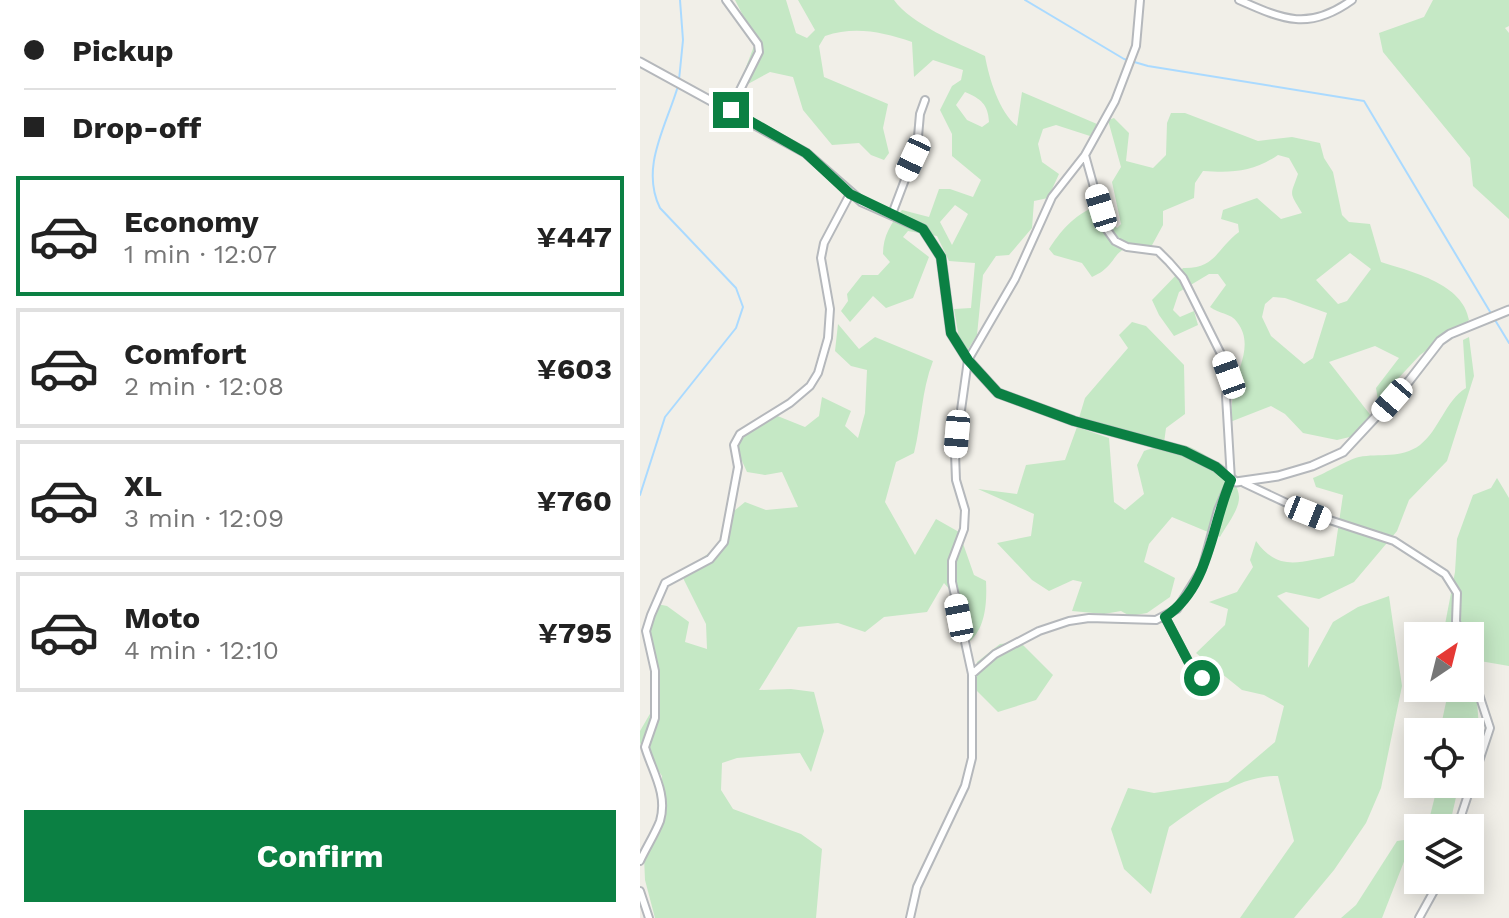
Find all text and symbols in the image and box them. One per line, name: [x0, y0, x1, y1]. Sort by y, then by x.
text: Pickup: [72, 33, 174, 68]
route end: [713, 92, 749, 128]
text: Drop-off: [72, 110, 201, 145]
car: [892, 131, 934, 185]
car: [1083, 182, 1119, 234]
icon: car: [28, 200, 100, 272]
text: Economy: [124, 204, 259, 239]
text: ¥447: [537, 219, 612, 254]
text: 1 min · 12:07: [124, 239, 277, 269]
icon: car: [28, 332, 100, 404]
text: Comfort: [124, 336, 246, 371]
car: [1210, 348, 1248, 402]
text: ¥603: [537, 351, 612, 386]
text: 2 min · 12:08: [124, 371, 284, 401]
car: [1367, 374, 1417, 426]
car: [943, 409, 971, 459]
icon: car: [28, 464, 100, 536]
text: XL: [124, 468, 162, 503]
text: ¥760: [537, 483, 612, 518]
car: [1281, 493, 1335, 533]
text: 3 min · 12:09: [124, 503, 284, 533]
car: [943, 592, 975, 644]
icon: car: [28, 596, 100, 668]
text: Moto: [124, 600, 200, 635]
text: ¥795: [538, 615, 612, 650]
north arrow: [1404, 622, 1484, 702]
map controls: [1404, 622, 1484, 894]
text: 4 min · 12:10: [124, 635, 279, 665]
route start: [1184, 660, 1220, 696]
button: locate: [1404, 718, 1484, 798]
button: Confirm: [24, 810, 616, 902]
button: layers: [1404, 814, 1484, 894]

